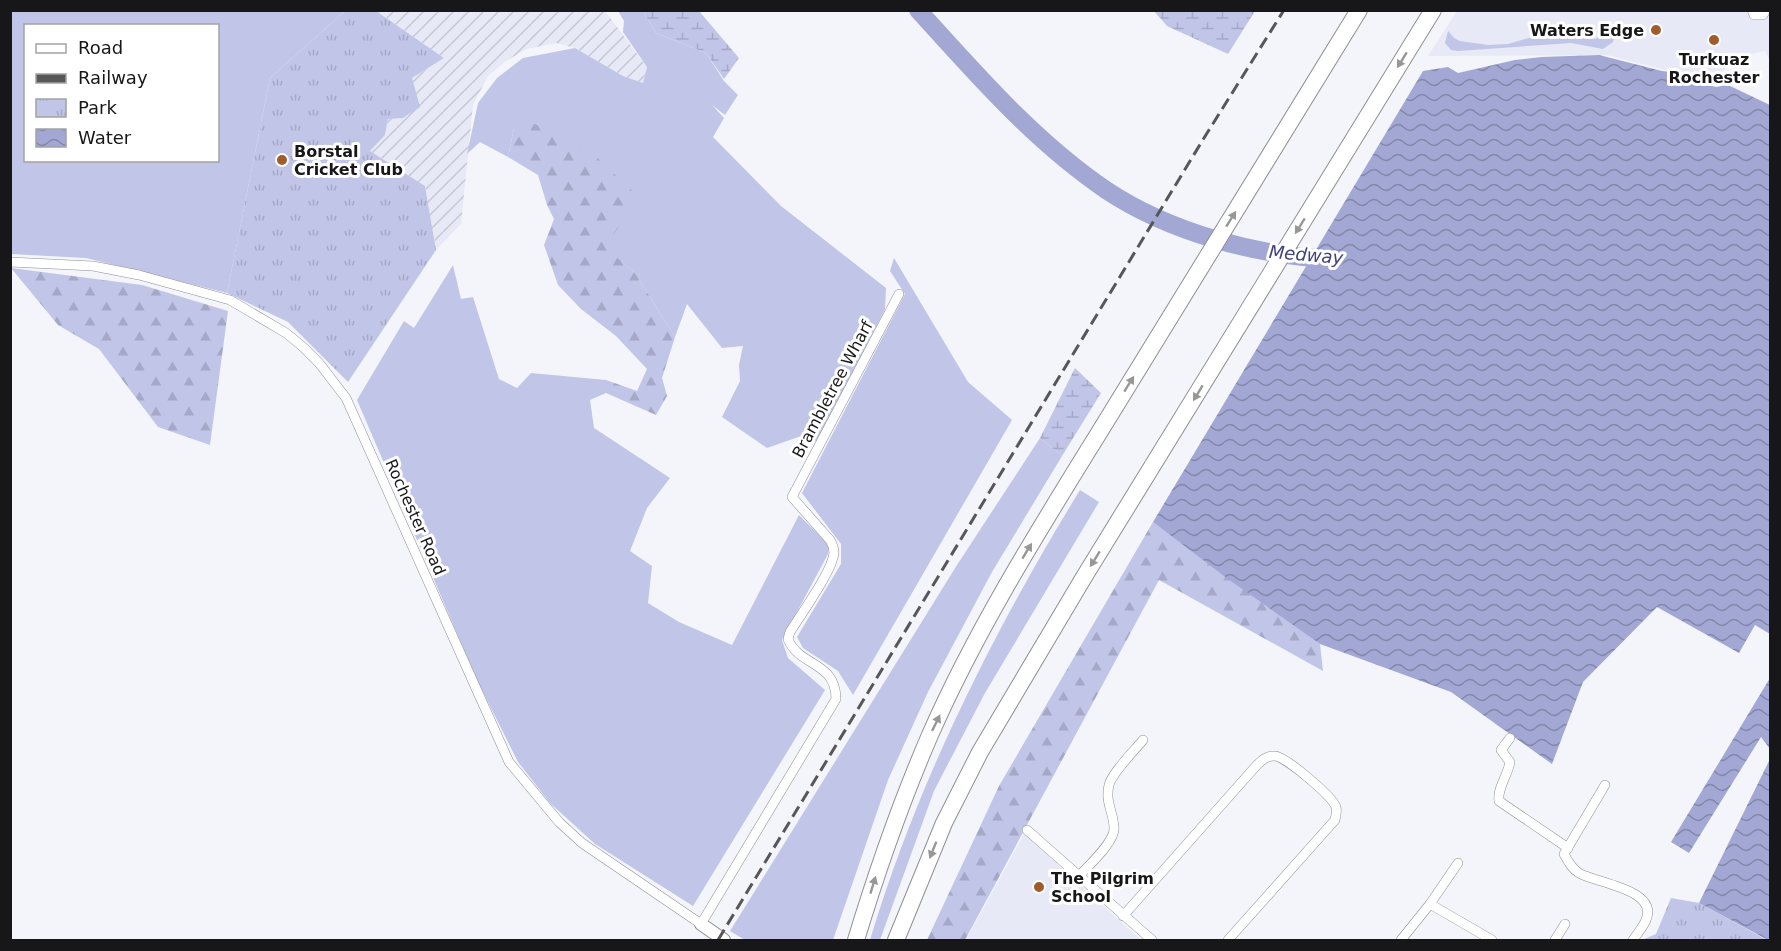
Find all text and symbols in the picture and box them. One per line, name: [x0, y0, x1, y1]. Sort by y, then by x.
place label: Waters Edge: [1530, 21, 1644, 40]
marker: Waters Edge: [1649, 23, 1663, 37]
legend: [24, 24, 219, 162]
marker: Turkuaz Rochester: [1707, 33, 1721, 47]
text: Road: [78, 37, 123, 58]
place label: Turkuaz Rochester: [1669, 50, 1760, 87]
one-way arrow: [1396, 52, 1407, 68]
text: Railway: [78, 67, 148, 88]
text: Park: [78, 97, 117, 118]
text: Water: [78, 127, 132, 148]
place label: Borstal Cricket Club: [294, 142, 403, 179]
marker: Borstal Cricket Club: [275, 153, 289, 167]
one-way arrow: [1226, 210, 1237, 227]
one-way arrow: [1294, 218, 1305, 234]
water label: Medway: [1268, 241, 1344, 268]
street label: Brambletree Wharf: [788, 317, 877, 461]
one-way arrow: [1123, 376, 1134, 392]
one-way arrow: [1193, 385, 1203, 402]
street label: Rochester Road: [381, 456, 450, 578]
one-way arrow: [1021, 543, 1032, 559]
one-way arrow: [1090, 550, 1101, 567]
one-way arrow: [931, 715, 940, 732]
one-way arrow: [928, 841, 937, 859]
place label: The Pilgrim School: [1051, 869, 1154, 906]
one-way arrow: [869, 876, 878, 894]
marker: The Pilgrim School: [1032, 880, 1046, 894]

